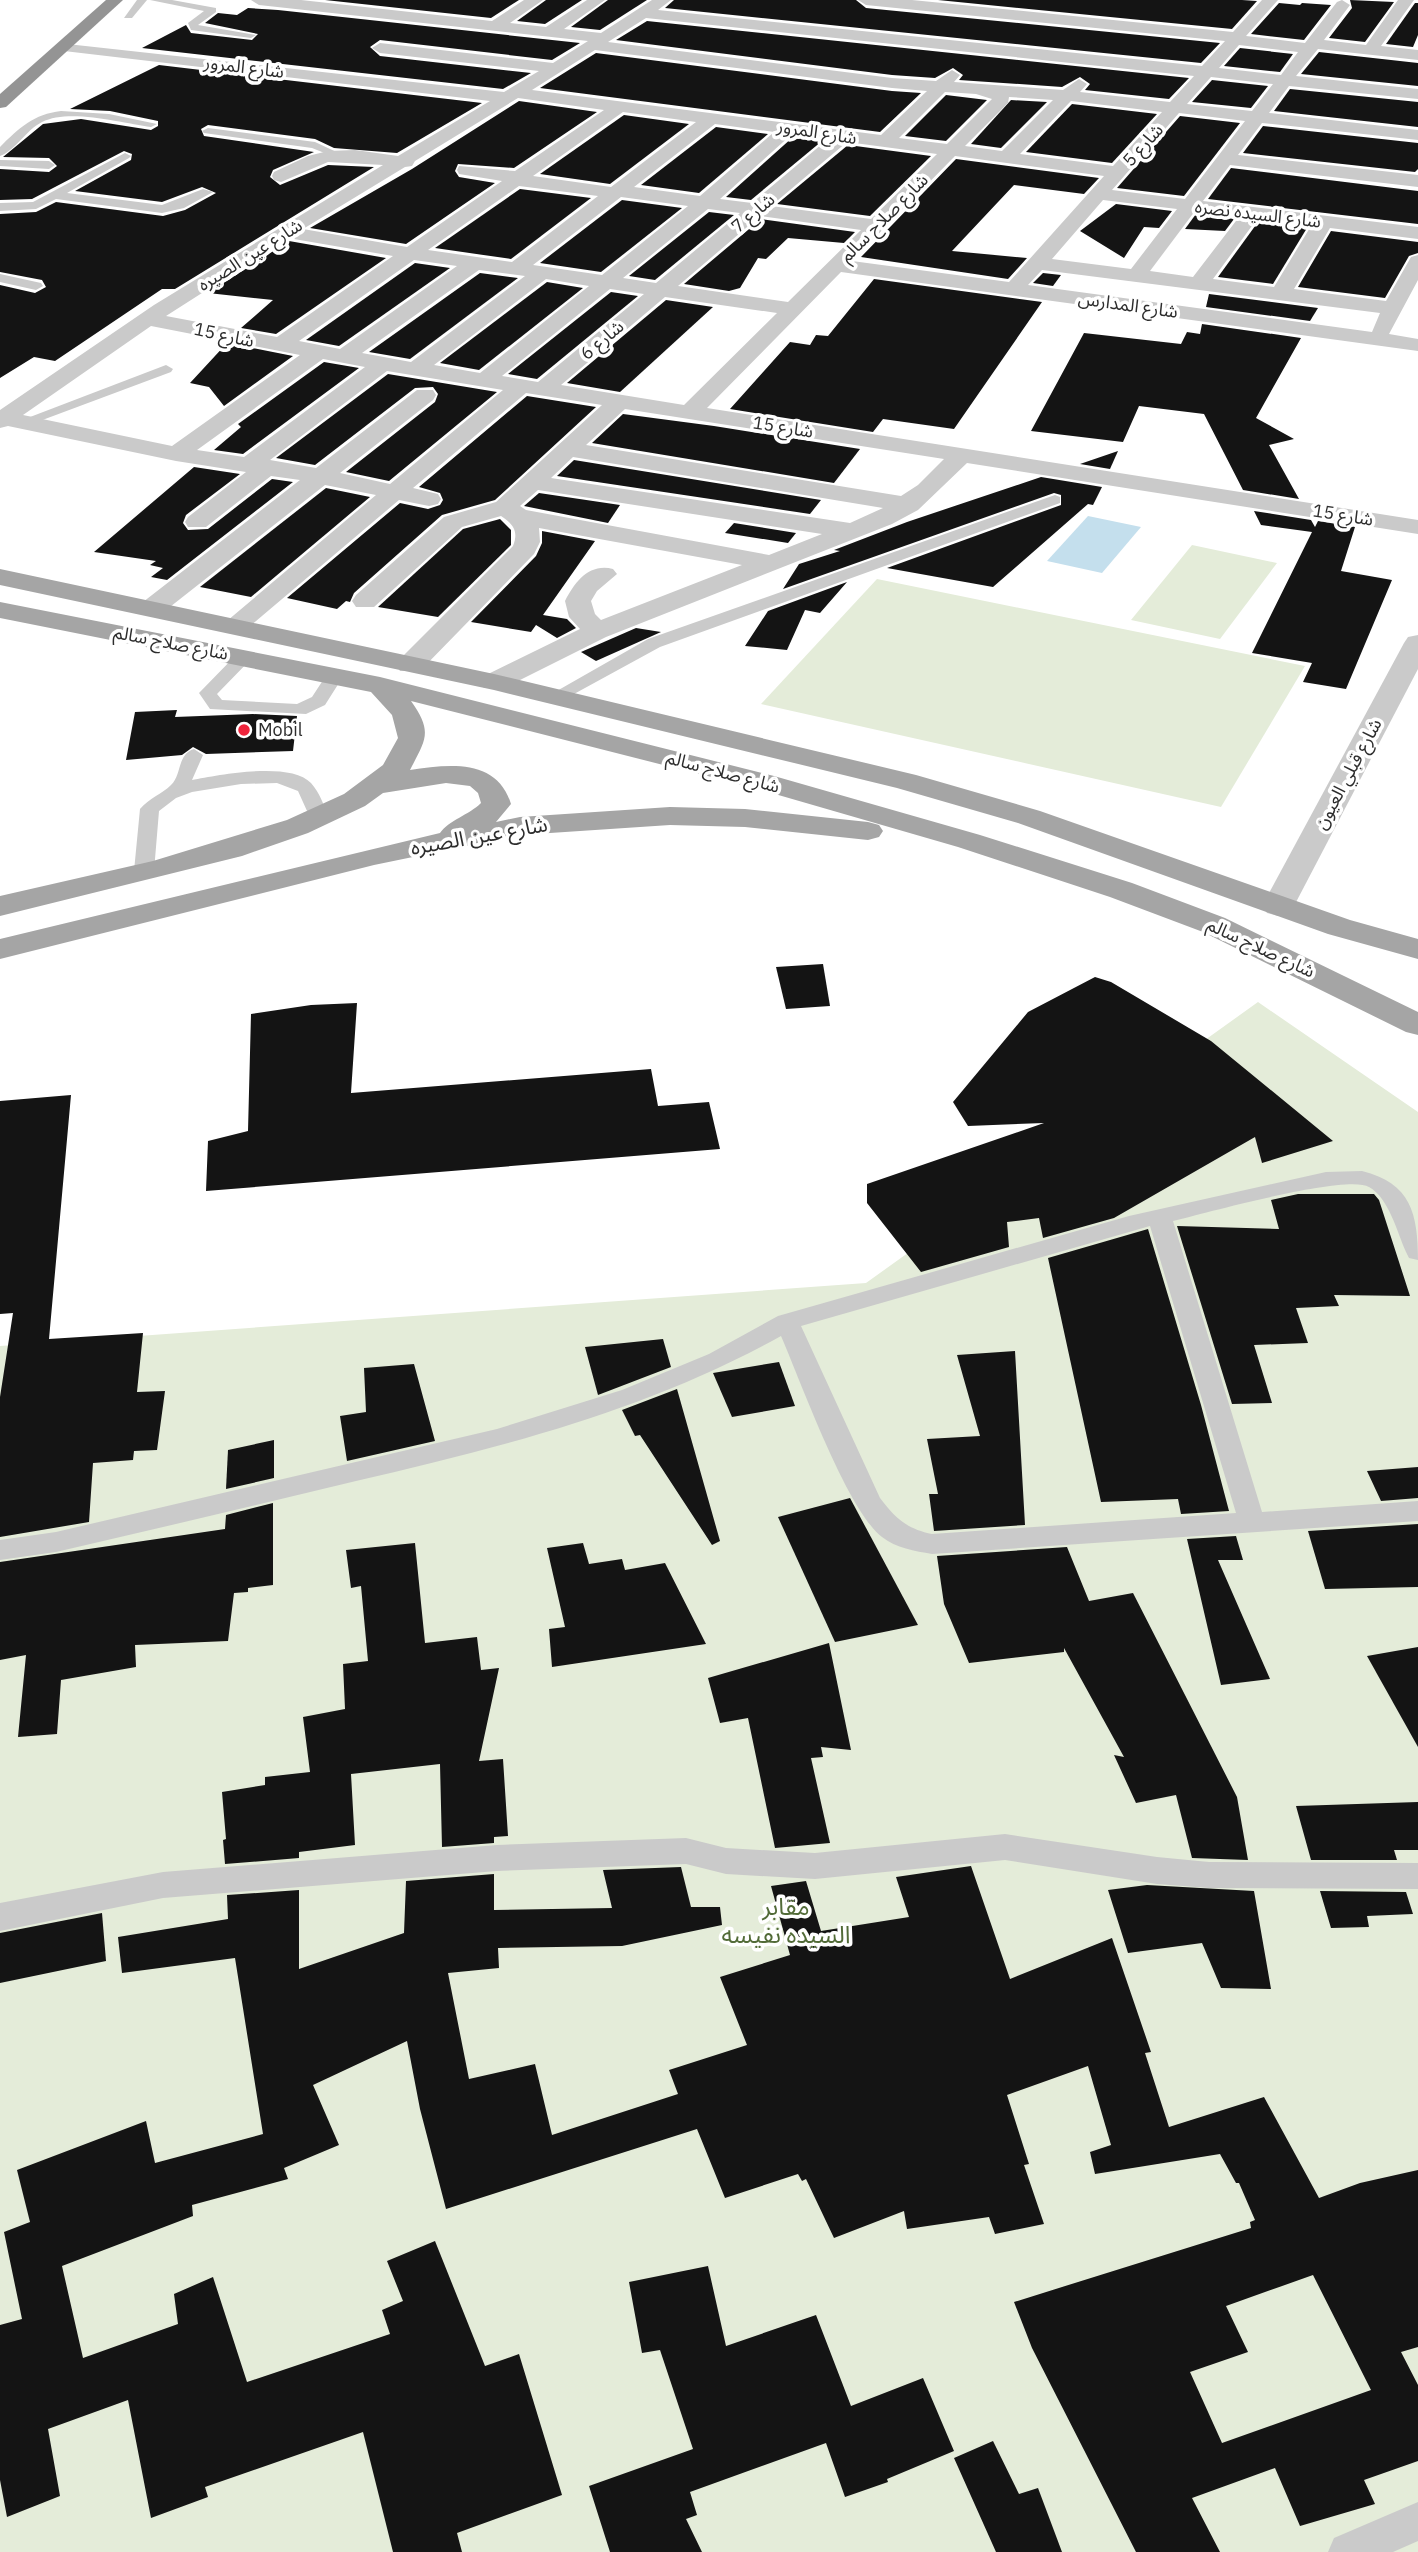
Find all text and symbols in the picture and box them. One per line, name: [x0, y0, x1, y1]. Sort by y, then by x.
street label: شارع المرور: [201, 50, 285, 86]
street label: شارع المرور: [774, 114, 859, 152]
street label: شارع 5: [1117, 118, 1170, 173]
street label: شارع صلاح سالم: [834, 168, 935, 269]
street label: شارع 7: [726, 188, 781, 240]
street label: شارع السيده نصره: [1193, 194, 1323, 236]
street label: شارع عين الصيره: [193, 213, 308, 298]
street label: شارع المدارس: [1076, 286, 1179, 326]
street label: شارع 6: [575, 315, 630, 367]
street label: شارع 15: [191, 317, 256, 355]
street label: شارع 15: [751, 410, 815, 446]
street label: شارع 15: [1311, 498, 1375, 534]
street label: شارع صلاح سالم: [111, 620, 230, 668]
street label: شارع قبلي العيون: [1309, 714, 1389, 835]
place label: Mobil: [258, 718, 303, 741]
marker: Mobil: [236, 722, 252, 738]
street label: شارع صلاح سالم: [663, 745, 782, 801]
street label: شارع عين الصيره: [408, 809, 550, 863]
street label: شارع صلاح سالم: [1202, 913, 1319, 985]
park label: مقابر السيده نفيسه: [722, 1890, 850, 1950]

